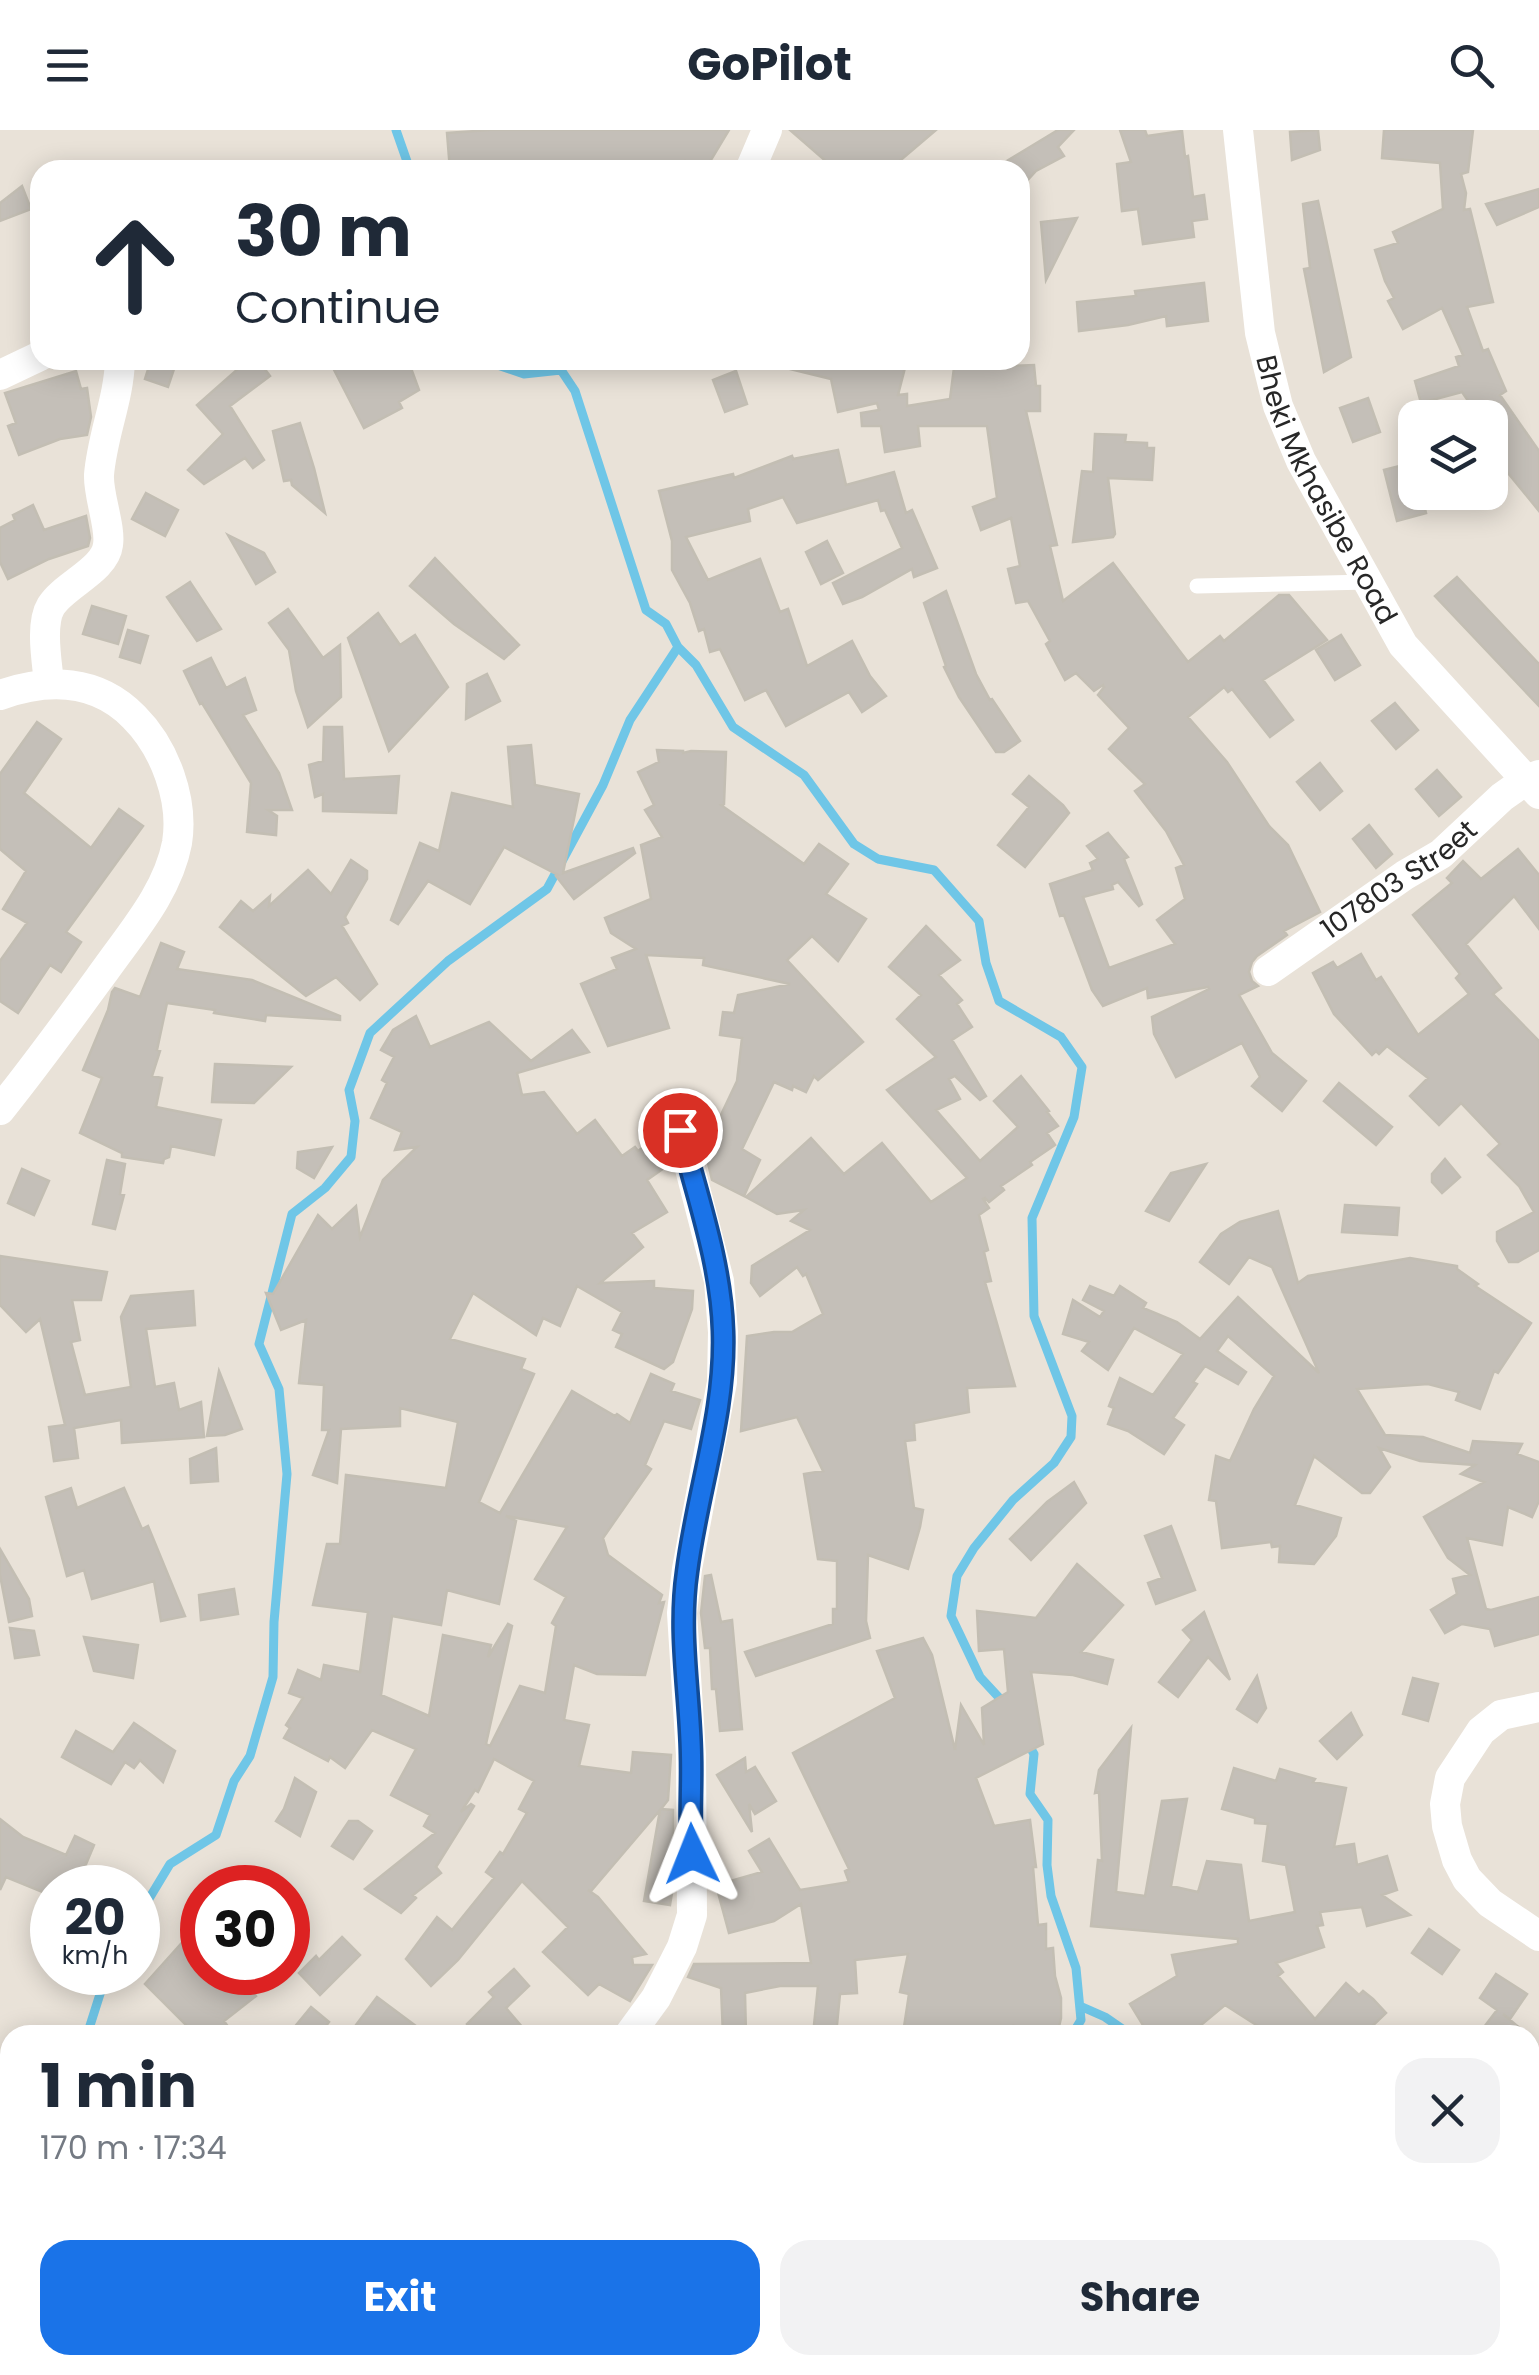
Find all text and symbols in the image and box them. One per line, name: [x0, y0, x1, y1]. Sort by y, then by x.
text: GoPilot: [687, 33, 852, 96]
icon: menu: [40, 38, 95, 93]
icon: search: [1444, 38, 1499, 93]
text: 30 m: [235, 182, 412, 281]
icon: ahead: [70, 200, 200, 330]
text: Continue: [235, 276, 440, 339]
street label: Bheki Mkhasibe Road: [1247, 351, 1407, 631]
map controls: [1398, 400, 1508, 510]
button: layers: [1398, 400, 1508, 510]
street label: 107803 Street: [1313, 811, 1485, 948]
pin: [638, 1088, 723, 1173]
icon: arrive: [653, 1103, 708, 1158]
position arrow: [640, 1802, 744, 1906]
speed limit sign: 30: [180, 1865, 310, 1995]
text: 20: [64, 1882, 126, 1953]
text: km/h: [62, 1938, 128, 1973]
text: 1 min: [40, 2044, 197, 2128]
button: close: [1395, 2058, 1500, 2163]
text: 170 m · 17:34: [40, 2125, 227, 2170]
button: Exit: [40, 2240, 760, 2355]
button: Share: [780, 2240, 1500, 2355]

